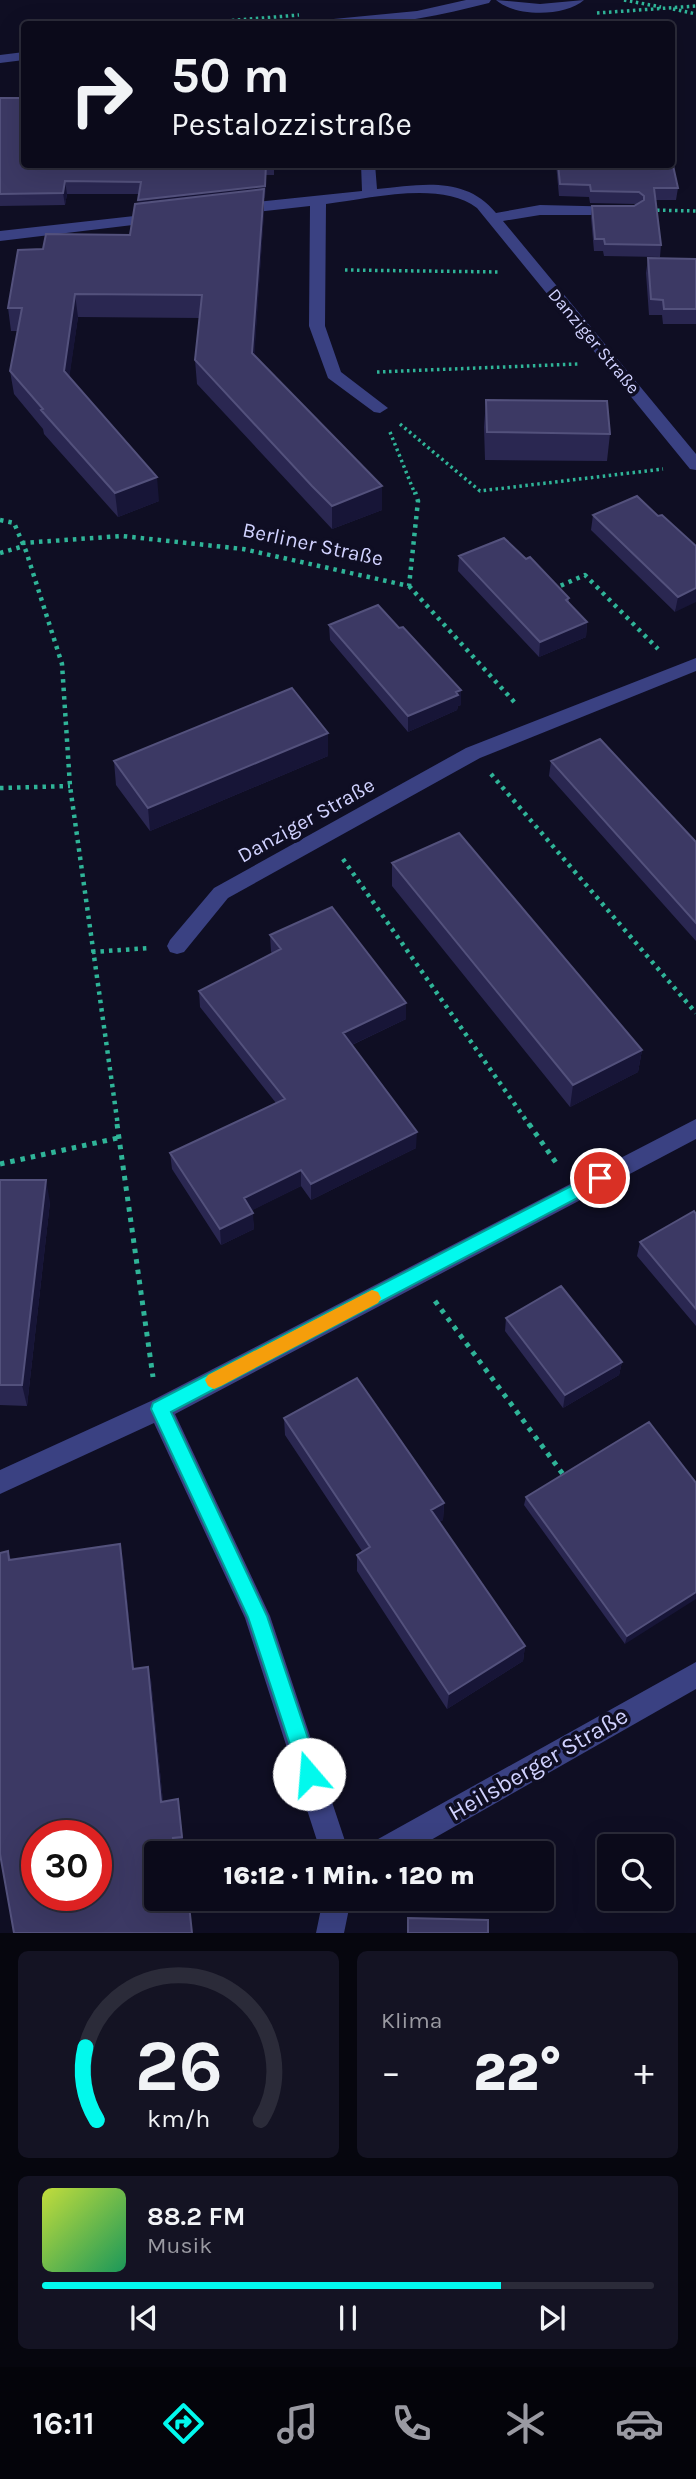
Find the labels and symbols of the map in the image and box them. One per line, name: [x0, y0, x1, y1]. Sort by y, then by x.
street label: Danziger Straße: [543, 284, 645, 398]
street label: Berliner Straße: [241, 517, 385, 571]
street label: Danziger Straße: [233, 772, 379, 868]
pin: [570, 1148, 630, 1208]
street label: Heilsberger Straße: [443, 1701, 633, 1827]
position arrow: [272, 1737, 346, 1811]
speed limit sign: 30: [21, 1820, 112, 1911]

